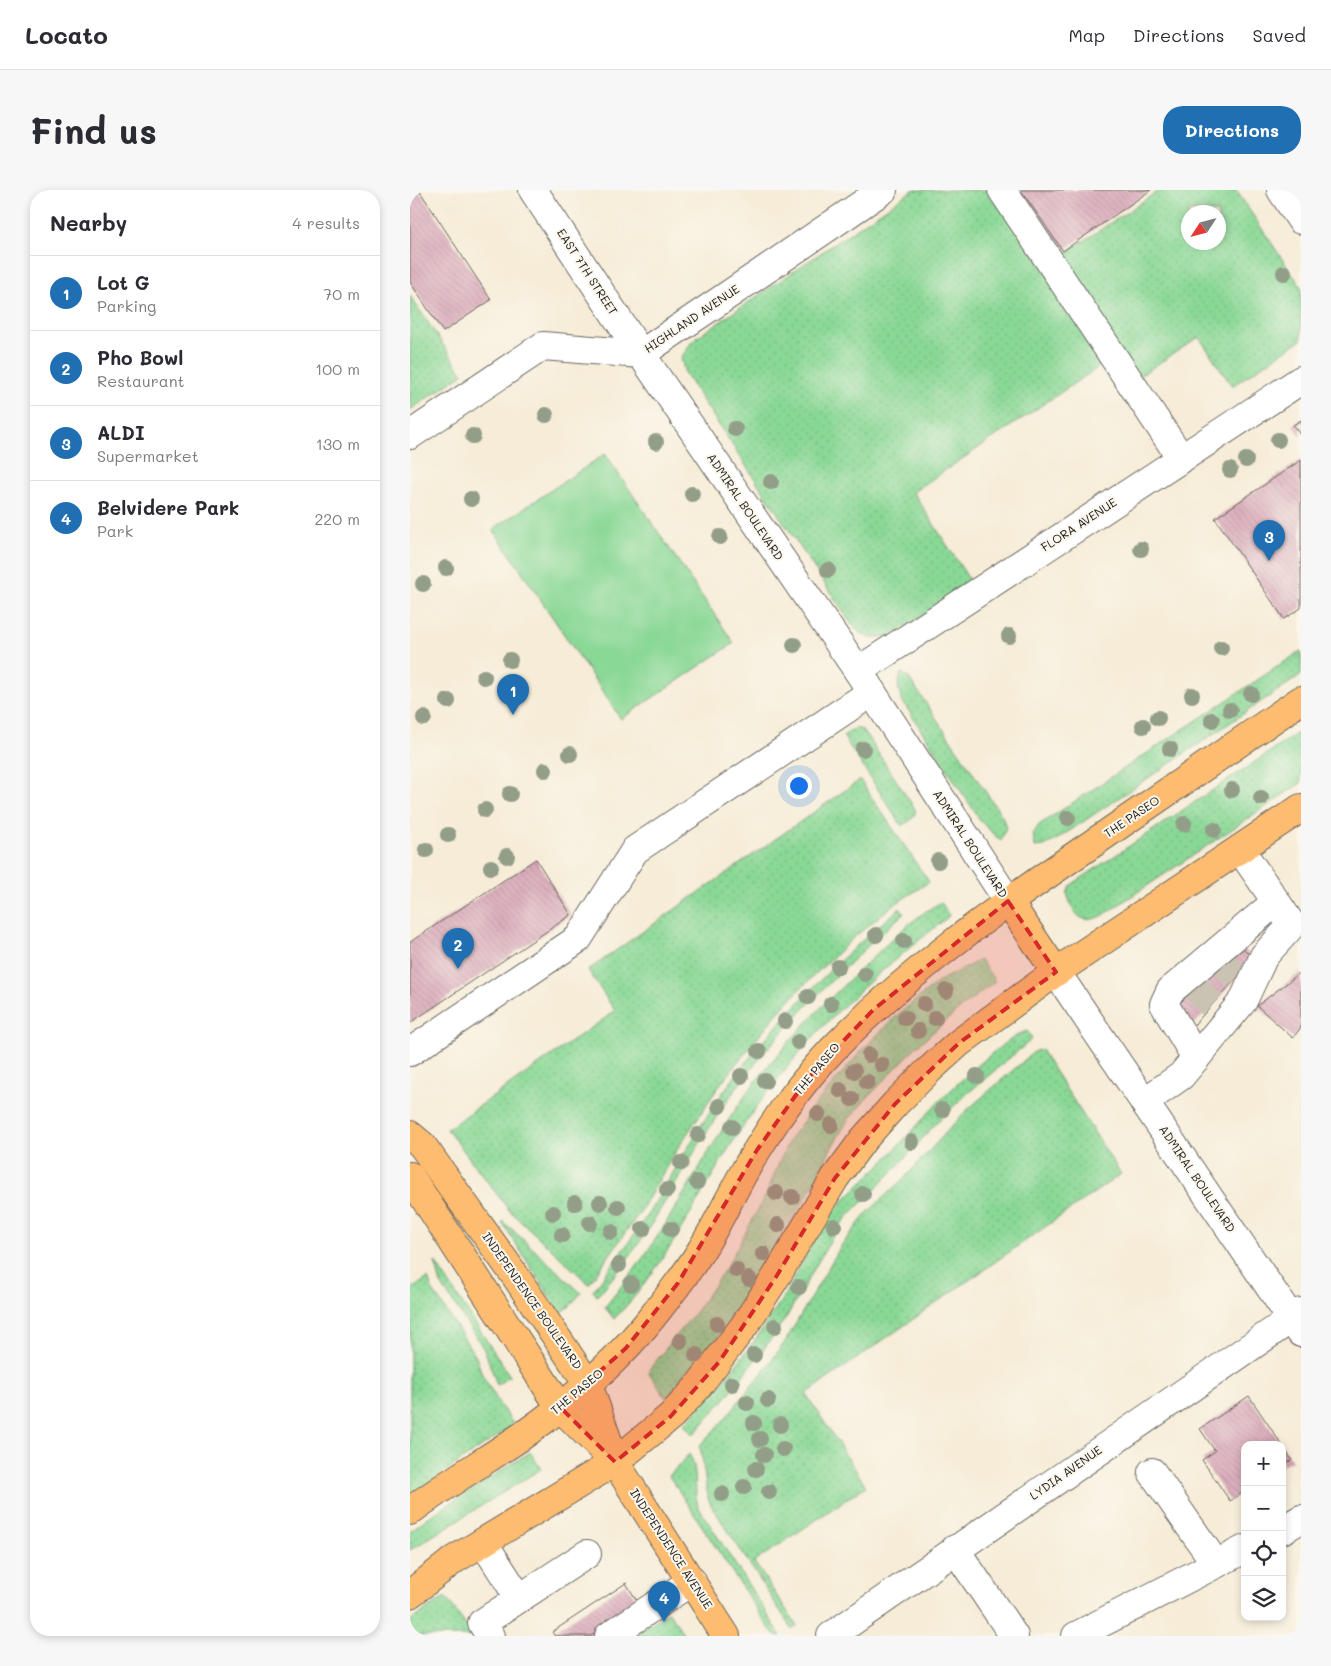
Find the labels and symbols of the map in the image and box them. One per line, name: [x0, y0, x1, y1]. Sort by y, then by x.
north arrow: [1181, 205, 1226, 250]
street label: EAST 7TH STREET: [554, 225, 622, 318]
street label: HIGHLAND AVENUE: [641, 280, 742, 356]
street label: ADMIRAL BOULEVARD: [704, 450, 788, 563]
street label: FLORA AVENUE: [1038, 494, 1119, 555]
pin: 3: [1253, 520, 1285, 561]
pin: 1: [497, 674, 529, 715]
your location: [786, 773, 812, 799]
street label: ADMIRAL BOULEVARD: [930, 786, 1012, 901]
street label: THE PASEO: [1101, 792, 1162, 841]
pin: 2: [442, 928, 474, 969]
street label: THE PASEO: [790, 1039, 843, 1098]
street label: ADMIRAL BOULEVARD: [1156, 1122, 1240, 1235]
street label: INDEPENDENCE BOULEVARD: [479, 1229, 586, 1372]
street label: THE PASEO: [547, 1365, 606, 1418]
street label: LYDIA AVENUE: [1026, 1441, 1105, 1503]
street label: INDEPENDENCE AVENUE: [627, 1485, 717, 1612]
pin: 4: [648, 1581, 680, 1622]

